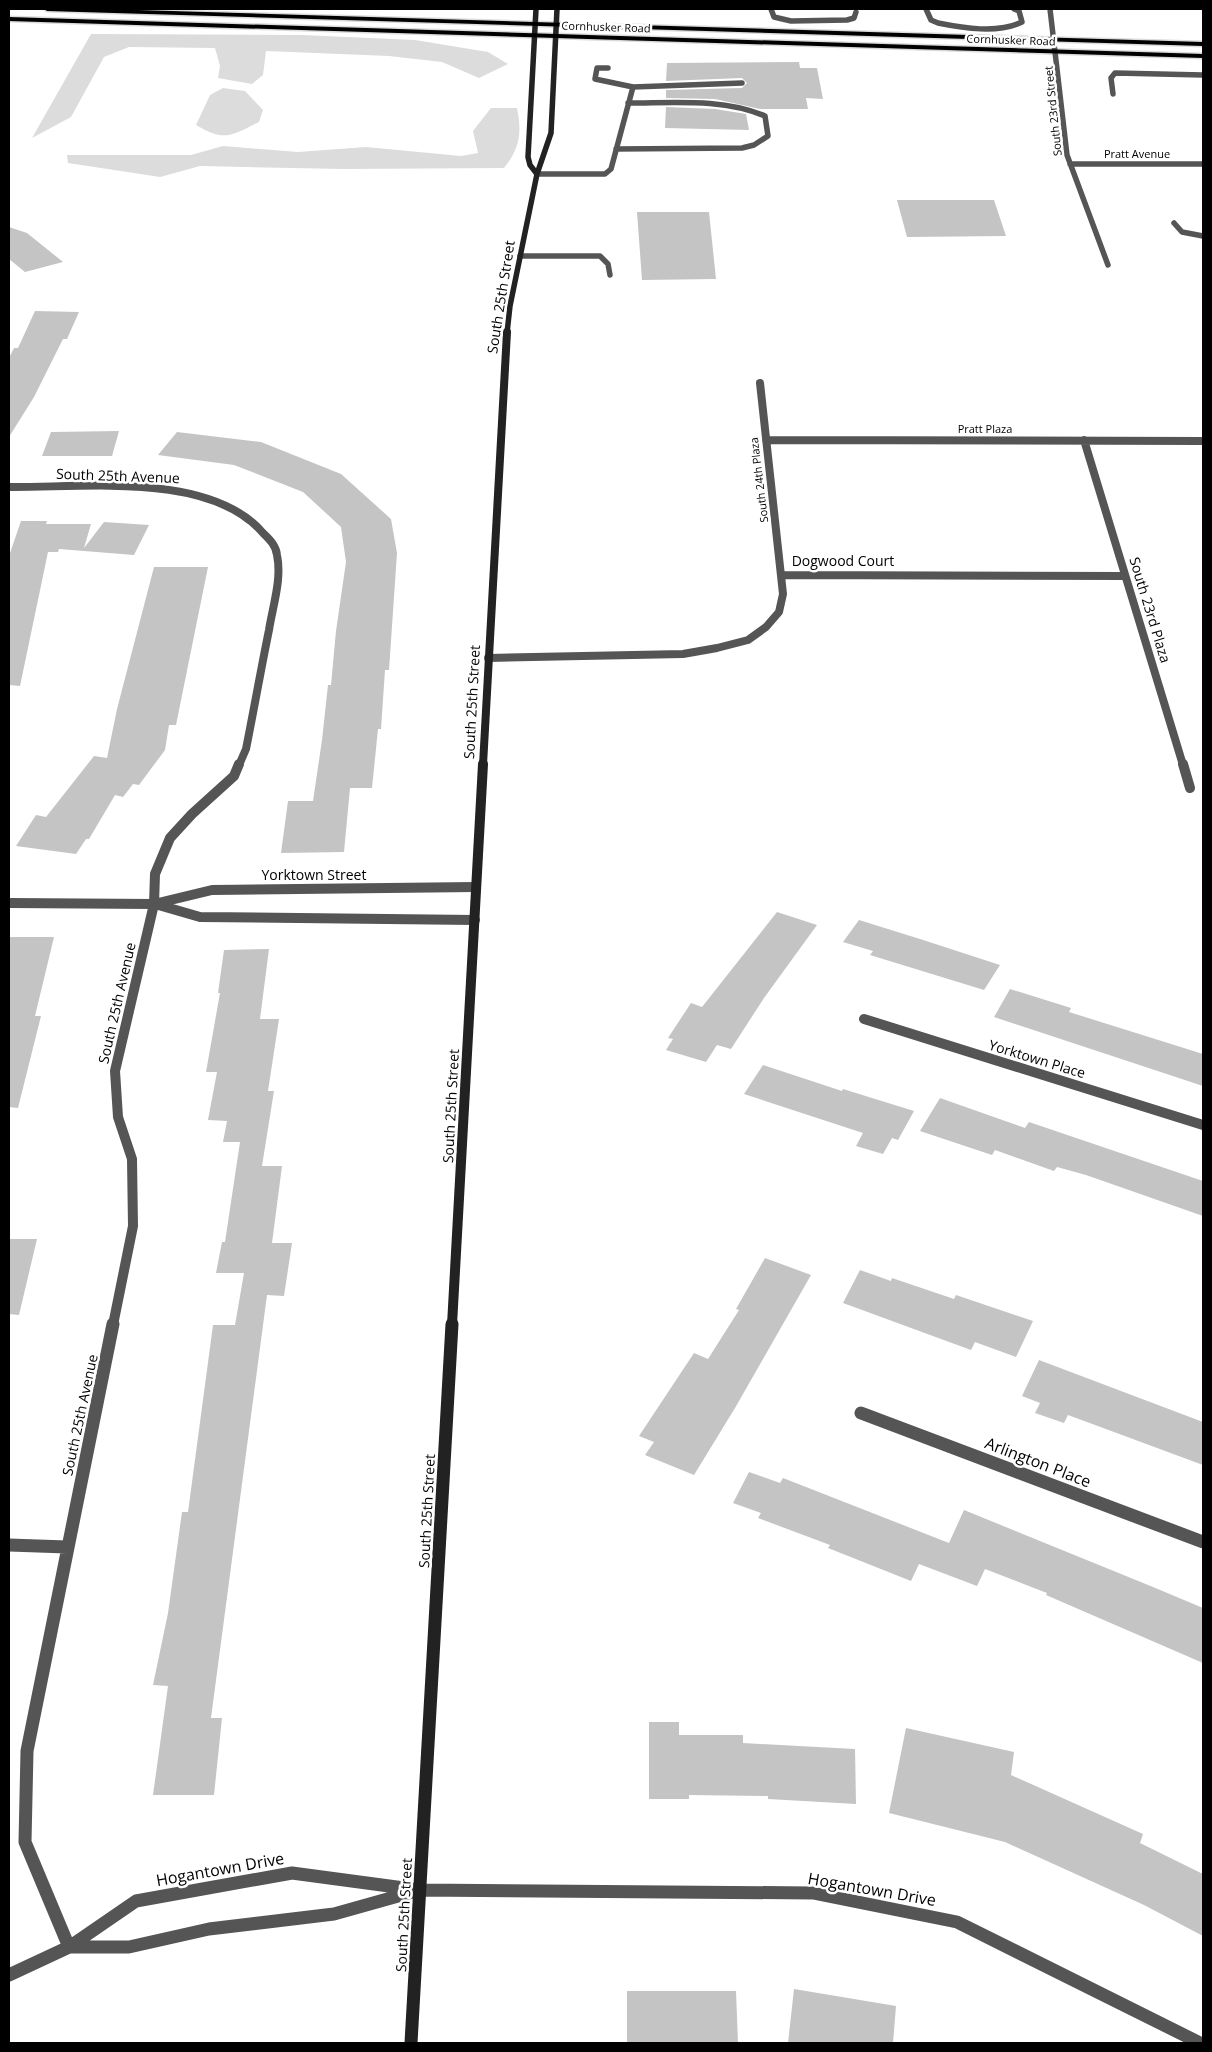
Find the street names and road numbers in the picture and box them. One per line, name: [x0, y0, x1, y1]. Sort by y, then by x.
street label: Cornhusker Road: [561, 17, 651, 36]
street label: Cornhusker Road: [966, 30, 1056, 49]
street label: South 23rd Street: [1040, 65, 1065, 157]
street label: Pratt Avenue: [1104, 146, 1170, 161]
street label: South 25th Street: [482, 239, 519, 355]
street label: Pratt Plaza: [958, 421, 1012, 436]
street label: South 24th Plaza: [746, 437, 771, 524]
street label: South 25th Avenue: [56, 464, 180, 487]
street label: Dogwood Court: [792, 551, 894, 570]
street label: South 23rd Plaza: [1125, 555, 1176, 665]
street label: South 25th Street: [459, 644, 484, 760]
street label: Yorktown Street: [262, 865, 366, 884]
street label: South 25th Avenue: [93, 940, 140, 1065]
street label: Yorktown Place: [986, 1035, 1088, 1082]
street label: South 25th Street: [438, 1048, 463, 1164]
street label: South 25th Avenue: [57, 1352, 102, 1477]
street label: Arlington Place: [982, 1432, 1094, 1492]
street label: South 25th Street: [414, 1453, 439, 1569]
street label: Hogantown Drive: [154, 1847, 286, 1891]
street label: South 25th Street: [391, 1857, 416, 1973]
street label: Hogantown Drive: [806, 1867, 938, 1911]

